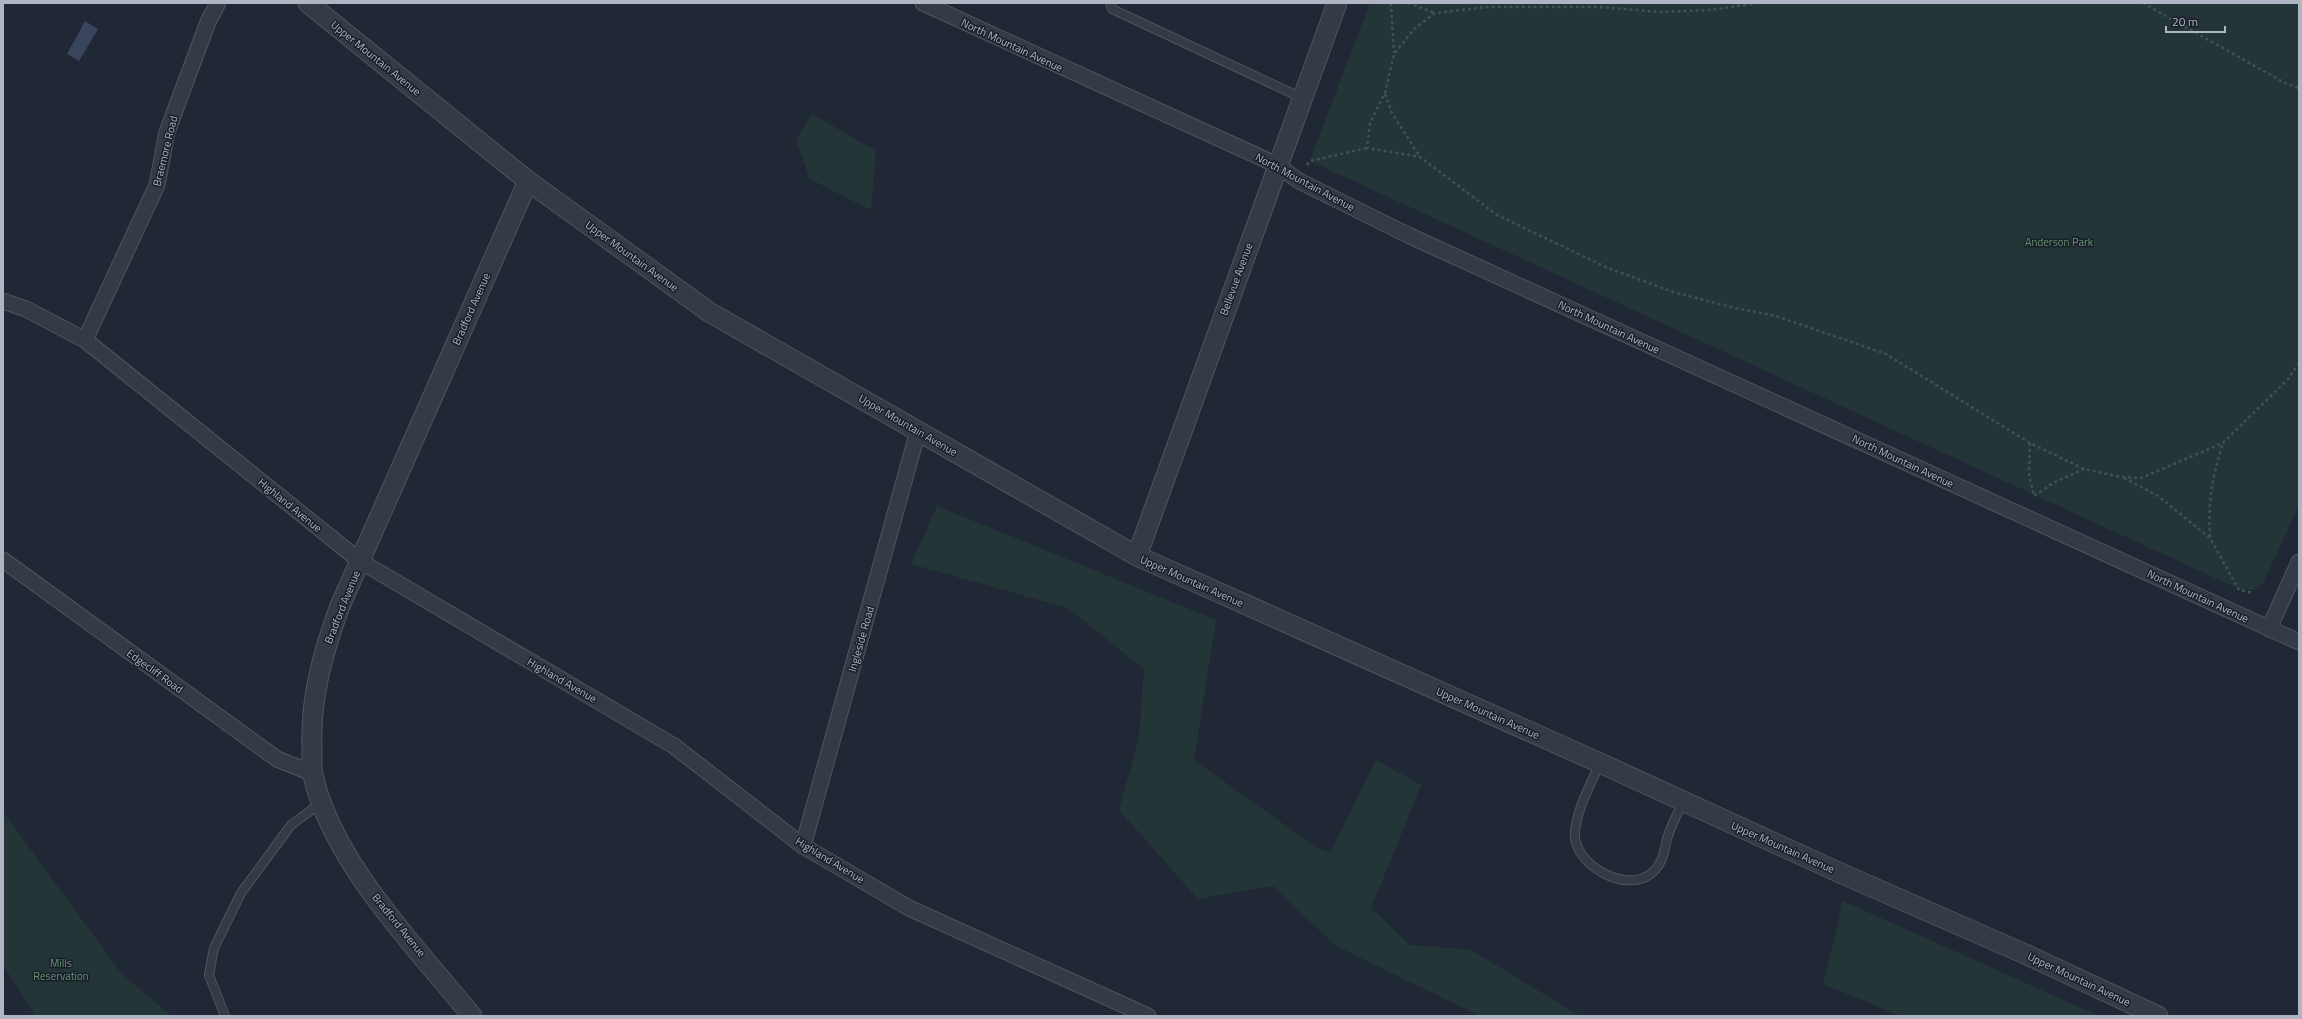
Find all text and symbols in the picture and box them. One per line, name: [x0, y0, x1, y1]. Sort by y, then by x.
scale bar: [2166, 8, 2225, 34]
text: 20 m: [2172, 12, 2198, 31]
street label: North Mountain Avenue: [959, 14, 1066, 76]
street label: Upper Mountain Avenue: [328, 17, 425, 100]
street label: Braemore Road: [149, 114, 182, 188]
street label: North Mountain Avenue: [1253, 149, 1358, 215]
street label: Upper Mountain Avenue: [582, 217, 682, 296]
park label: Anderson Park: [2025, 234, 2094, 250]
street label: Bellevue Avenue: [1215, 240, 1257, 318]
street label: Bradford Avenue: [448, 270, 494, 348]
street label: North Mountain Avenue: [1556, 296, 1663, 358]
street label: Upper Mountain Avenue: [856, 390, 961, 460]
street label: North Mountain Avenue: [1850, 430, 1957, 492]
street label: Highland Avenue: [255, 474, 326, 536]
street label: Upper Mountain Avenue: [1138, 551, 1247, 611]
street label: North Mountain Avenue: [2145, 565, 2252, 627]
street label: Bradford Avenue: [320, 568, 364, 646]
street label: Ingleside Road: [844, 604, 878, 674]
street label: Edgecliff Road: [123, 645, 187, 697]
street label: Highland Avenue: [524, 654, 600, 707]
street label: Upper Mountain Avenue: [1434, 683, 1543, 743]
street label: Upper Mountain Avenue: [1729, 817, 1838, 877]
street label: Highland Avenue: [792, 833, 868, 887]
street label: Bradford Avenue: [368, 890, 430, 961]
street label: Upper Mountain Avenue: [2025, 948, 2133, 1010]
park label: Mills Reservation: [33, 955, 89, 984]

